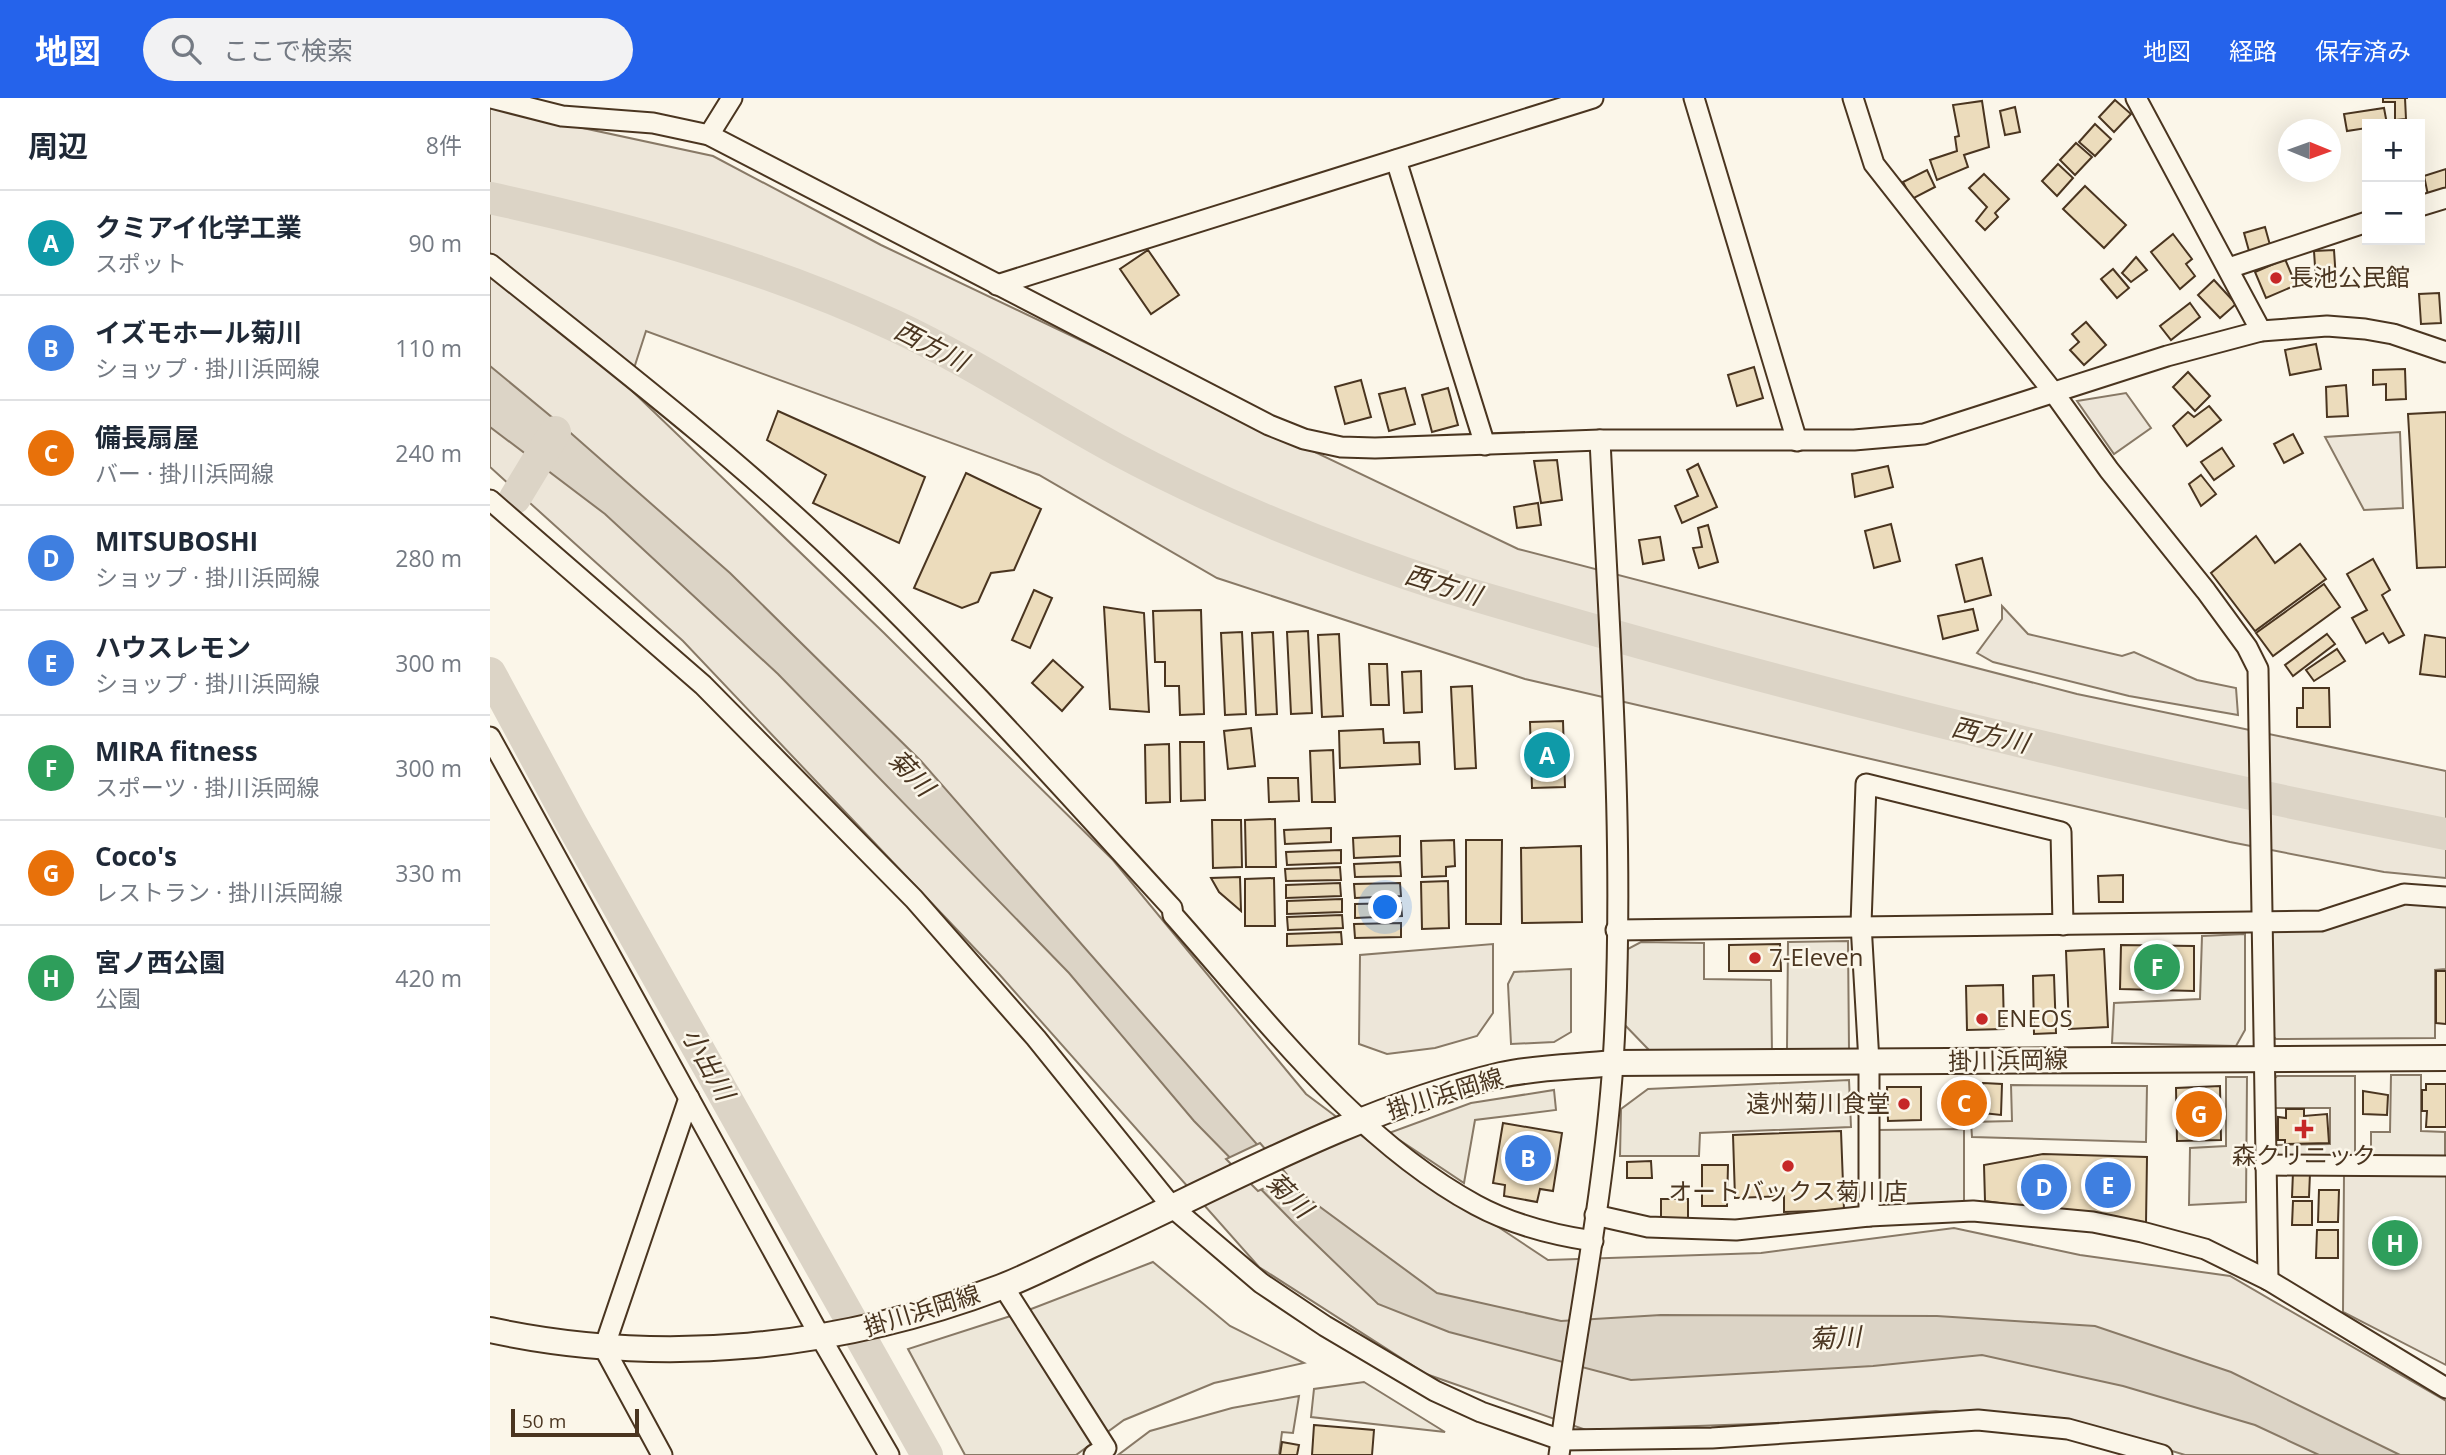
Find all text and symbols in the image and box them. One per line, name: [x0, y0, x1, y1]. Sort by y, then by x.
search box: [143, 18, 633, 81]
text: 地図: [35, 28, 101, 73]
icon: search: [167, 30, 205, 68]
text: ここで検索: [223, 32, 353, 68]
text: 地図: [2143, 34, 2191, 67]
text: 経路: [2229, 34, 2277, 67]
text: 保存済み: [2315, 34, 2411, 67]
north arrow: [2278, 119, 2341, 182]
map controls: [2362, 119, 2425, 245]
button: +: [2362, 119, 2425, 182]
text: 周辺: [28, 125, 88, 166]
text: 8件: [426, 129, 462, 161]
button: −: [2362, 182, 2425, 245]
text: クミアイ化学工業: [95, 209, 302, 245]
text: A: [43, 227, 59, 259]
text: 90 m: [408, 227, 462, 259]
text: スポット: [95, 247, 187, 279]
place label: 長池公民館: [2290, 260, 2410, 293]
marker: 長池公民館: [2268, 270, 2284, 286]
water label: 西方川: [889, 311, 977, 380]
text: イズモホール菊川: [95, 314, 302, 350]
text: B: [43, 332, 59, 364]
text: 110 m: [395, 332, 462, 364]
text: ショップ · 掛川浜岡線: [95, 352, 320, 384]
text: 備長扇屋: [95, 419, 199, 455]
text: C: [44, 437, 58, 469]
text: 240 m: [395, 437, 462, 469]
text: バー · 掛川浜岡線: [95, 457, 274, 489]
text: MITSUBOSHI: [95, 523, 258, 559]
text: D: [42, 542, 60, 574]
text: 280 m: [395, 542, 462, 574]
water label: 西方川: [1401, 555, 1489, 614]
text: ショップ · 掛川浜岡線: [95, 561, 320, 593]
text: ハウスレモン: [95, 629, 251, 665]
text: E: [45, 647, 57, 679]
text: 300 m: [395, 647, 462, 679]
text: ショップ · 掛川浜岡線: [95, 667, 320, 699]
water label: 西方川: [1948, 708, 2035, 761]
pin: A: [1524, 729, 1570, 781]
text: MIRA fitness: [95, 733, 258, 769]
water label: 菊川: [881, 741, 945, 806]
text: F: [45, 752, 57, 784]
text: 300 m: [395, 752, 462, 784]
text: スポーツ · 掛川浜岡線: [95, 771, 320, 803]
text: Coco's: [95, 838, 177, 874]
text: G: [43, 857, 59, 889]
text: 330 m: [395, 857, 462, 889]
text: レストラン · 掛川浜岡線: [95, 876, 343, 908]
your location: [1368, 890, 1402, 924]
place label: 7-Eleven: [1769, 940, 1864, 973]
pin: F: [2134, 941, 2180, 993]
text: 宮ノ西公園: [95, 944, 225, 980]
marker: 7-Eleven: [1747, 950, 1763, 966]
text: H: [42, 962, 60, 994]
text: 420 m: [395, 962, 462, 994]
text: 公園: [95, 982, 141, 1014]
place label: ENEOS: [1996, 1001, 2073, 1034]
marker: ENEOS: [1974, 1011, 1990, 1027]
water label: 小出川: [674, 1021, 745, 1109]
street label: 掛川浜岡線: [1948, 1042, 2068, 1077]
street label: 掛川浜岡線: [1382, 1059, 1507, 1126]
pin: C: [1941, 1077, 1987, 1129]
place label: 遠州菊川食堂: [1746, 1086, 1890, 1119]
pin: G: [2176, 1088, 2222, 1140]
marker: 遠州菊川食堂: [1896, 1096, 1912, 1112]
marker: 森クリニック: [2294, 1119, 2314, 1139]
pin: B: [1505, 1132, 1551, 1184]
place label: 森クリニック: [2232, 1138, 2376, 1171]
marker: オートバックス菊川店: [1780, 1158, 1796, 1174]
pin: E: [2085, 1159, 2131, 1211]
pin: D: [2021, 1161, 2067, 1213]
water label: 菊川: [1258, 1163, 1323, 1227]
place label: オートバックス菊川店: [1668, 1174, 1908, 1207]
pin: H: [2372, 1217, 2418, 1269]
street label: 掛川浜岡線: [859, 1276, 984, 1343]
water label: 菊川: [1808, 1318, 1865, 1356]
scale bar: [511, 1406, 639, 1438]
text: 50 m: [522, 1408, 566, 1434]

